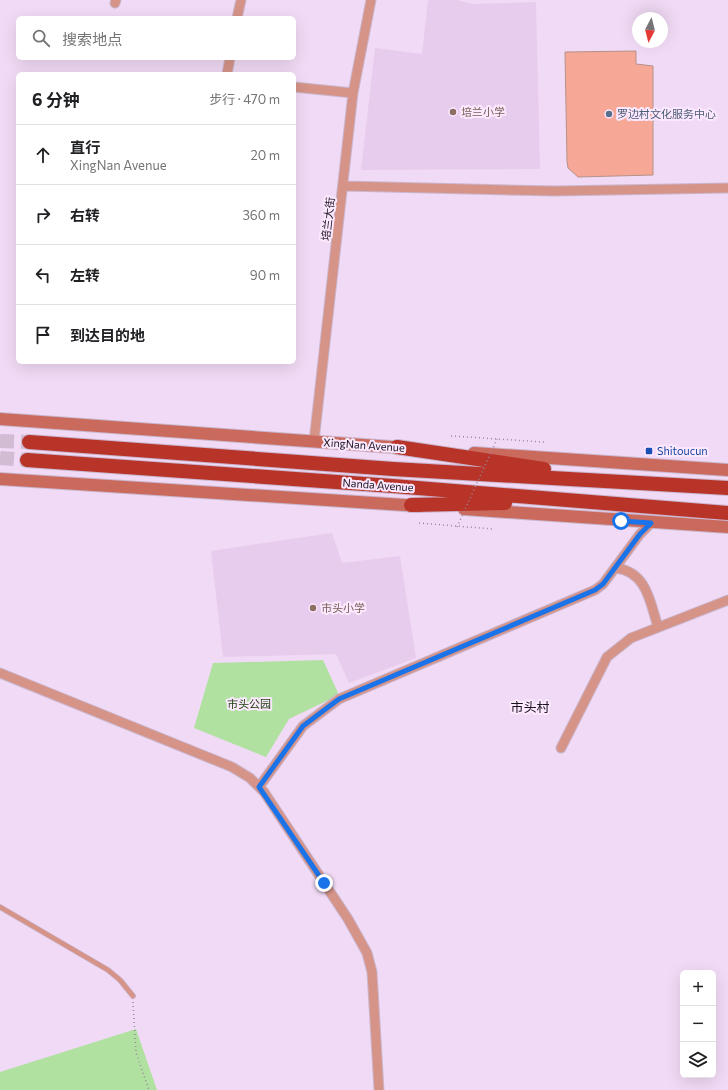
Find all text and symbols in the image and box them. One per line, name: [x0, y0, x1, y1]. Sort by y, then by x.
north arrow: [632, 12, 668, 48]
search box: [16, 16, 296, 60]
icon: search: [30, 27, 52, 49]
text: 搜索地点: [62, 30, 122, 48]
text: 6 分钟: [32, 89, 80, 110]
text: 步行 · 470 m: [209, 91, 280, 107]
place label: 培兰小学: [461, 105, 505, 118]
marker: 培兰小学: [448, 107, 458, 117]
place label: 罗边村文化服务中心: [617, 107, 716, 120]
marker: 罗边村文化服务中心: [604, 109, 614, 119]
text: 直行: [70, 138, 100, 156]
icon: ahead: [32, 144, 54, 166]
text: 20 m: [251, 147, 280, 163]
text: XingNan Avenue: [70, 157, 167, 173]
street label: 培兰大街: [318, 196, 337, 242]
icon: right: [32, 204, 54, 226]
text: 右转: [70, 206, 100, 224]
text: 360 m: [242, 207, 280, 223]
icon: left: [32, 264, 54, 286]
text: 左转: [70, 266, 100, 284]
text: 90 m: [250, 267, 280, 283]
icon: arrive: [32, 324, 54, 346]
text: 到达目的地: [70, 326, 145, 344]
street label: XingNan Avenue: [323, 435, 405, 454]
place label: Shitoucun: [657, 444, 708, 457]
marker: Shitoucun: [644, 446, 654, 456]
street label: Nanda Avenue: [342, 476, 414, 493]
route start: [612, 512, 630, 530]
place label: 市头小学: [321, 601, 365, 614]
marker: 市头小学: [308, 603, 318, 613]
park label: 市头公园: [227, 697, 271, 710]
district label: 市头村: [510, 699, 550, 715]
route end: [315, 874, 333, 892]
map controls: [680, 970, 716, 1078]
button: +: [680, 970, 716, 1006]
button: −: [680, 1006, 716, 1042]
button: layers: [680, 1042, 716, 1078]

